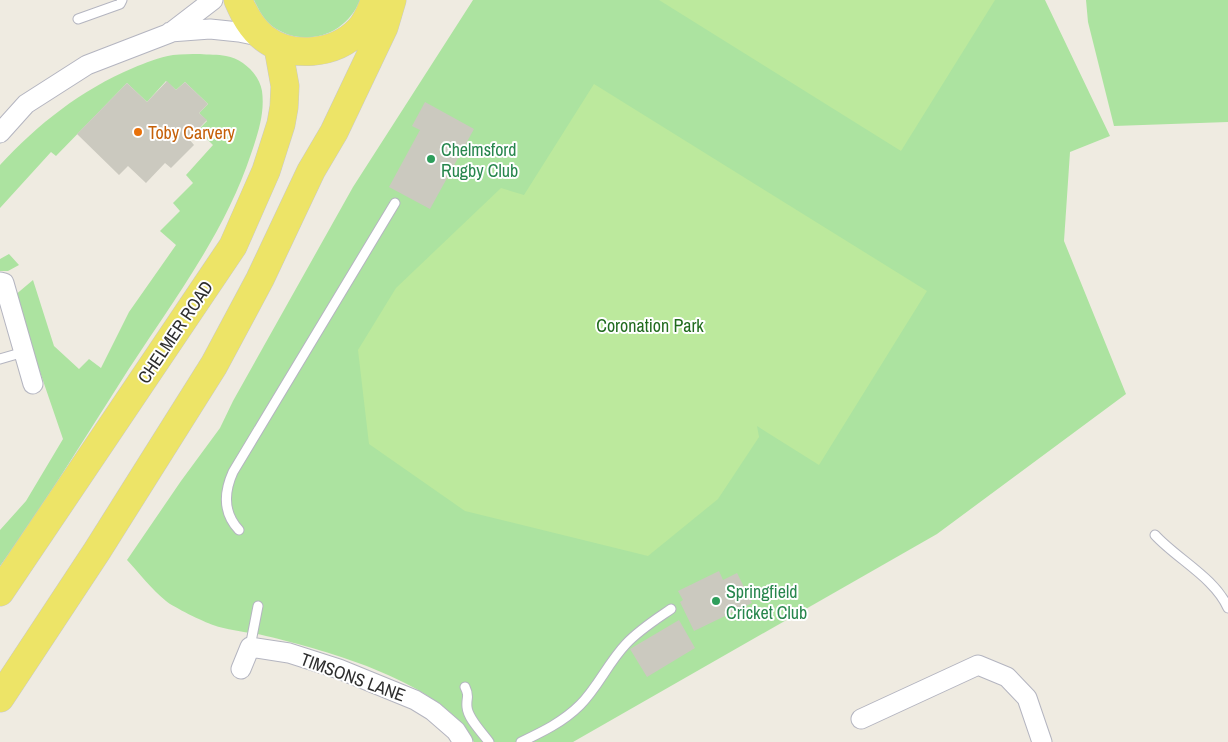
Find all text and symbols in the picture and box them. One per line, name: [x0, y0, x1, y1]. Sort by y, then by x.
place label: Toby Carvery: [148, 120, 236, 145]
marker: Toby Carvery: [132, 126, 144, 138]
place label: Chelmsford Rugby Club: [441, 137, 518, 183]
marker: Chelmsford Rugby Club: [425, 153, 437, 165]
street label: CHELMER ROAD: [131, 276, 219, 388]
park label: Coronation Park: [596, 313, 704, 338]
place label: Springfield Cricket Club: [726, 579, 807, 625]
marker: Springfield Cricket Club: [710, 595, 722, 607]
street label: TIMSONS LANE: [297, 646, 409, 708]

